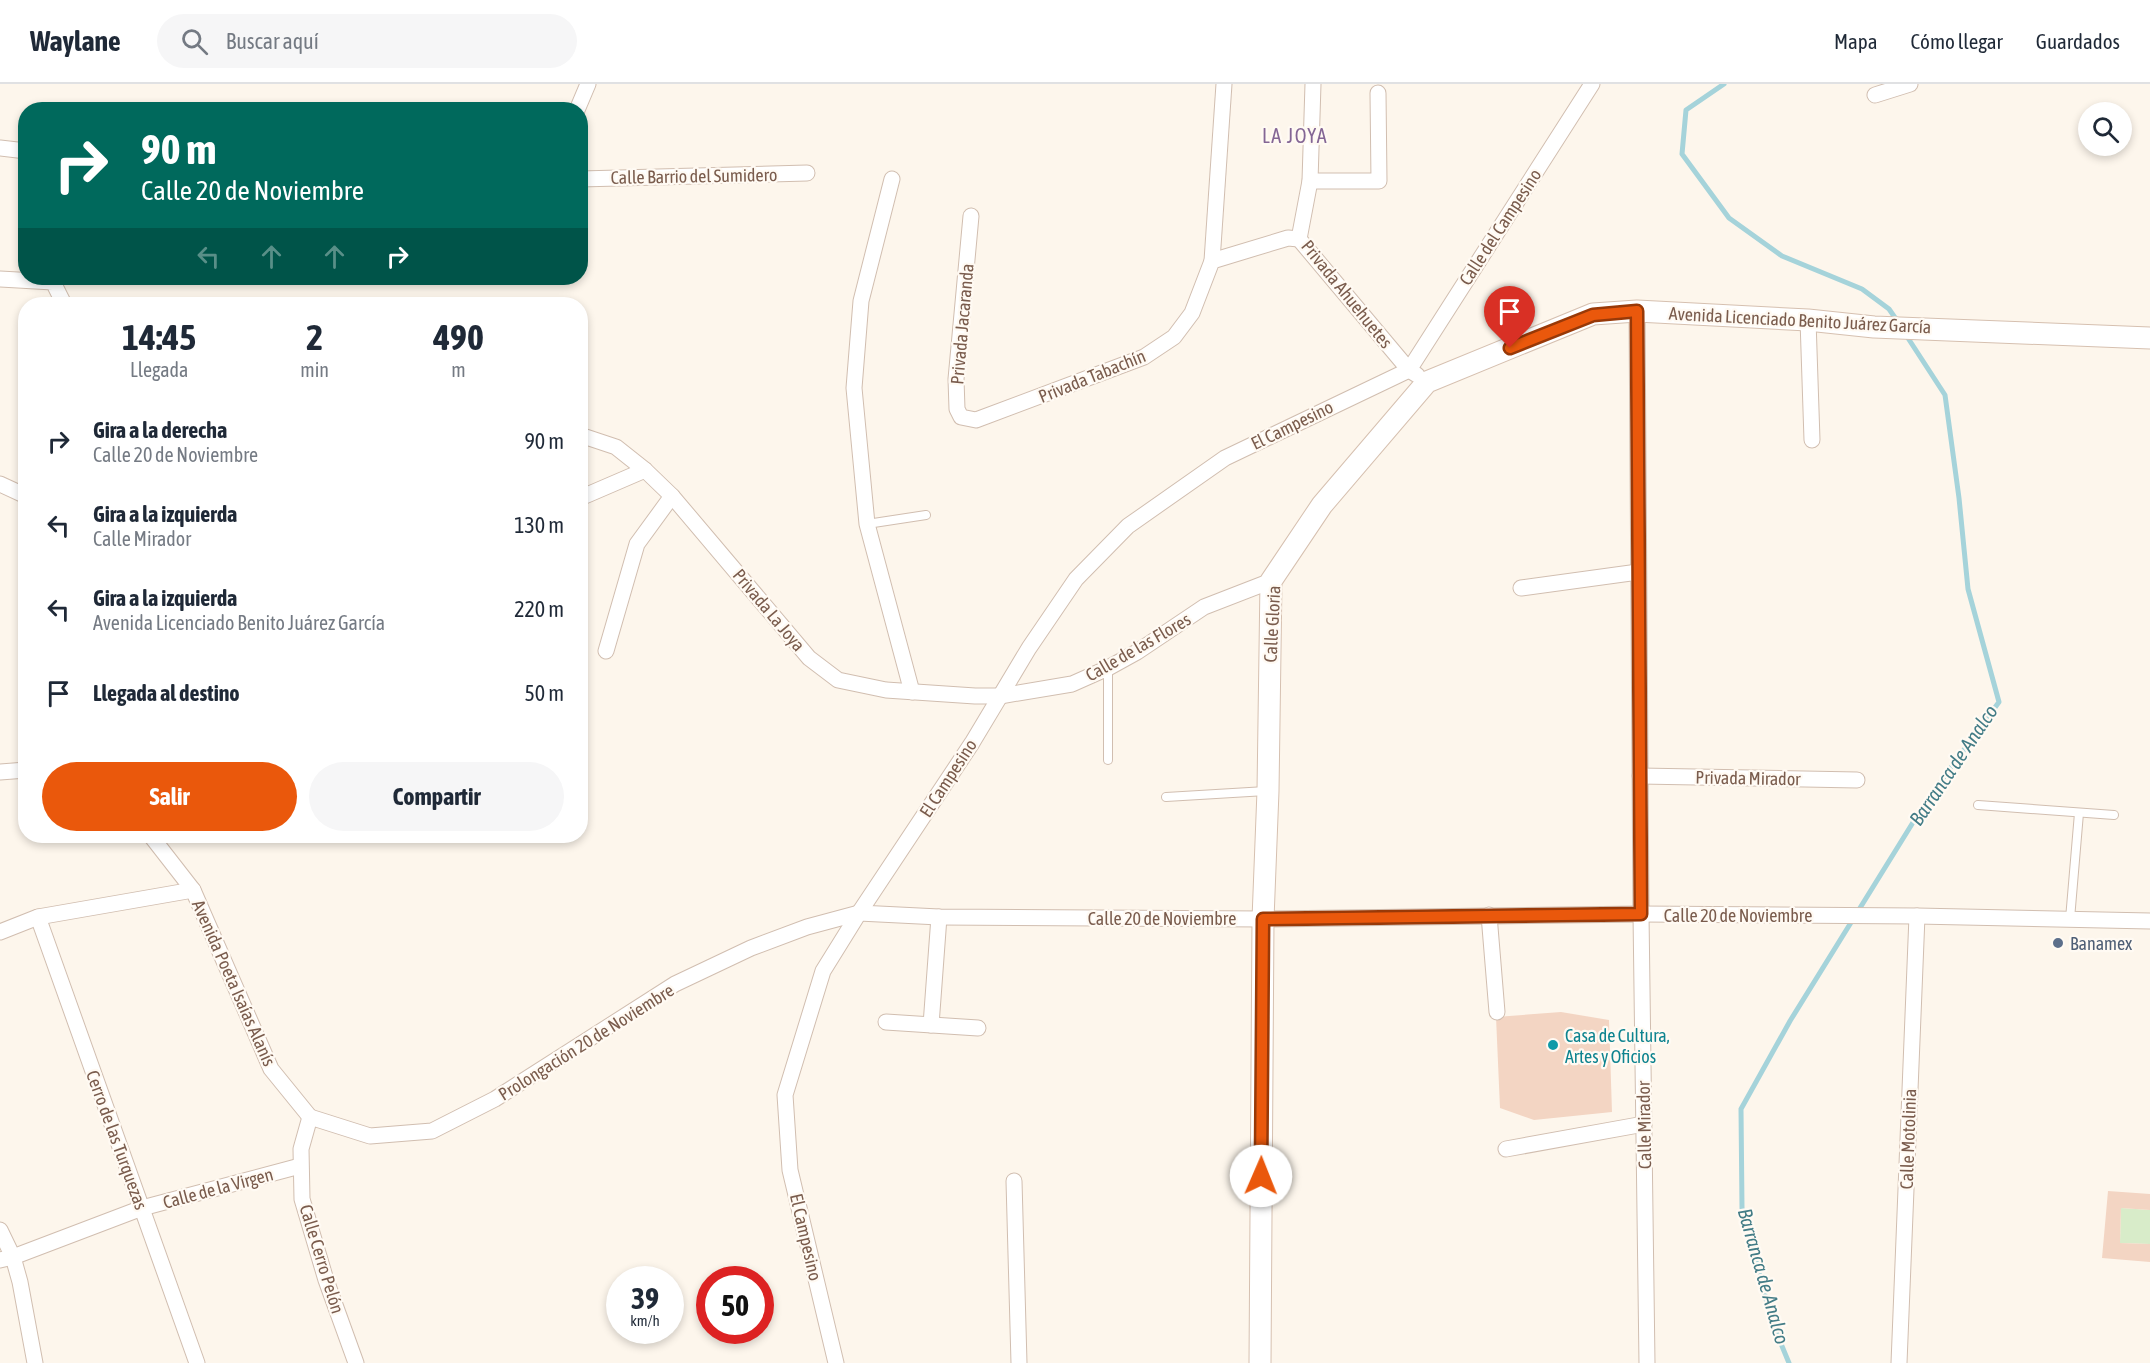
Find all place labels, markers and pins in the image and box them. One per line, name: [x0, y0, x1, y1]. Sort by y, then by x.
pin: [1484, 286, 1535, 348]
place label: Banamex: [2070, 933, 2132, 954]
marker: Banamex: [2051, 936, 2065, 950]
place label: Casa de Cultura, Artes y Oficios: [1565, 1025, 1670, 1067]
marker: Casa de Cultura, Artes y Oficios: [1546, 1038, 1560, 1052]

